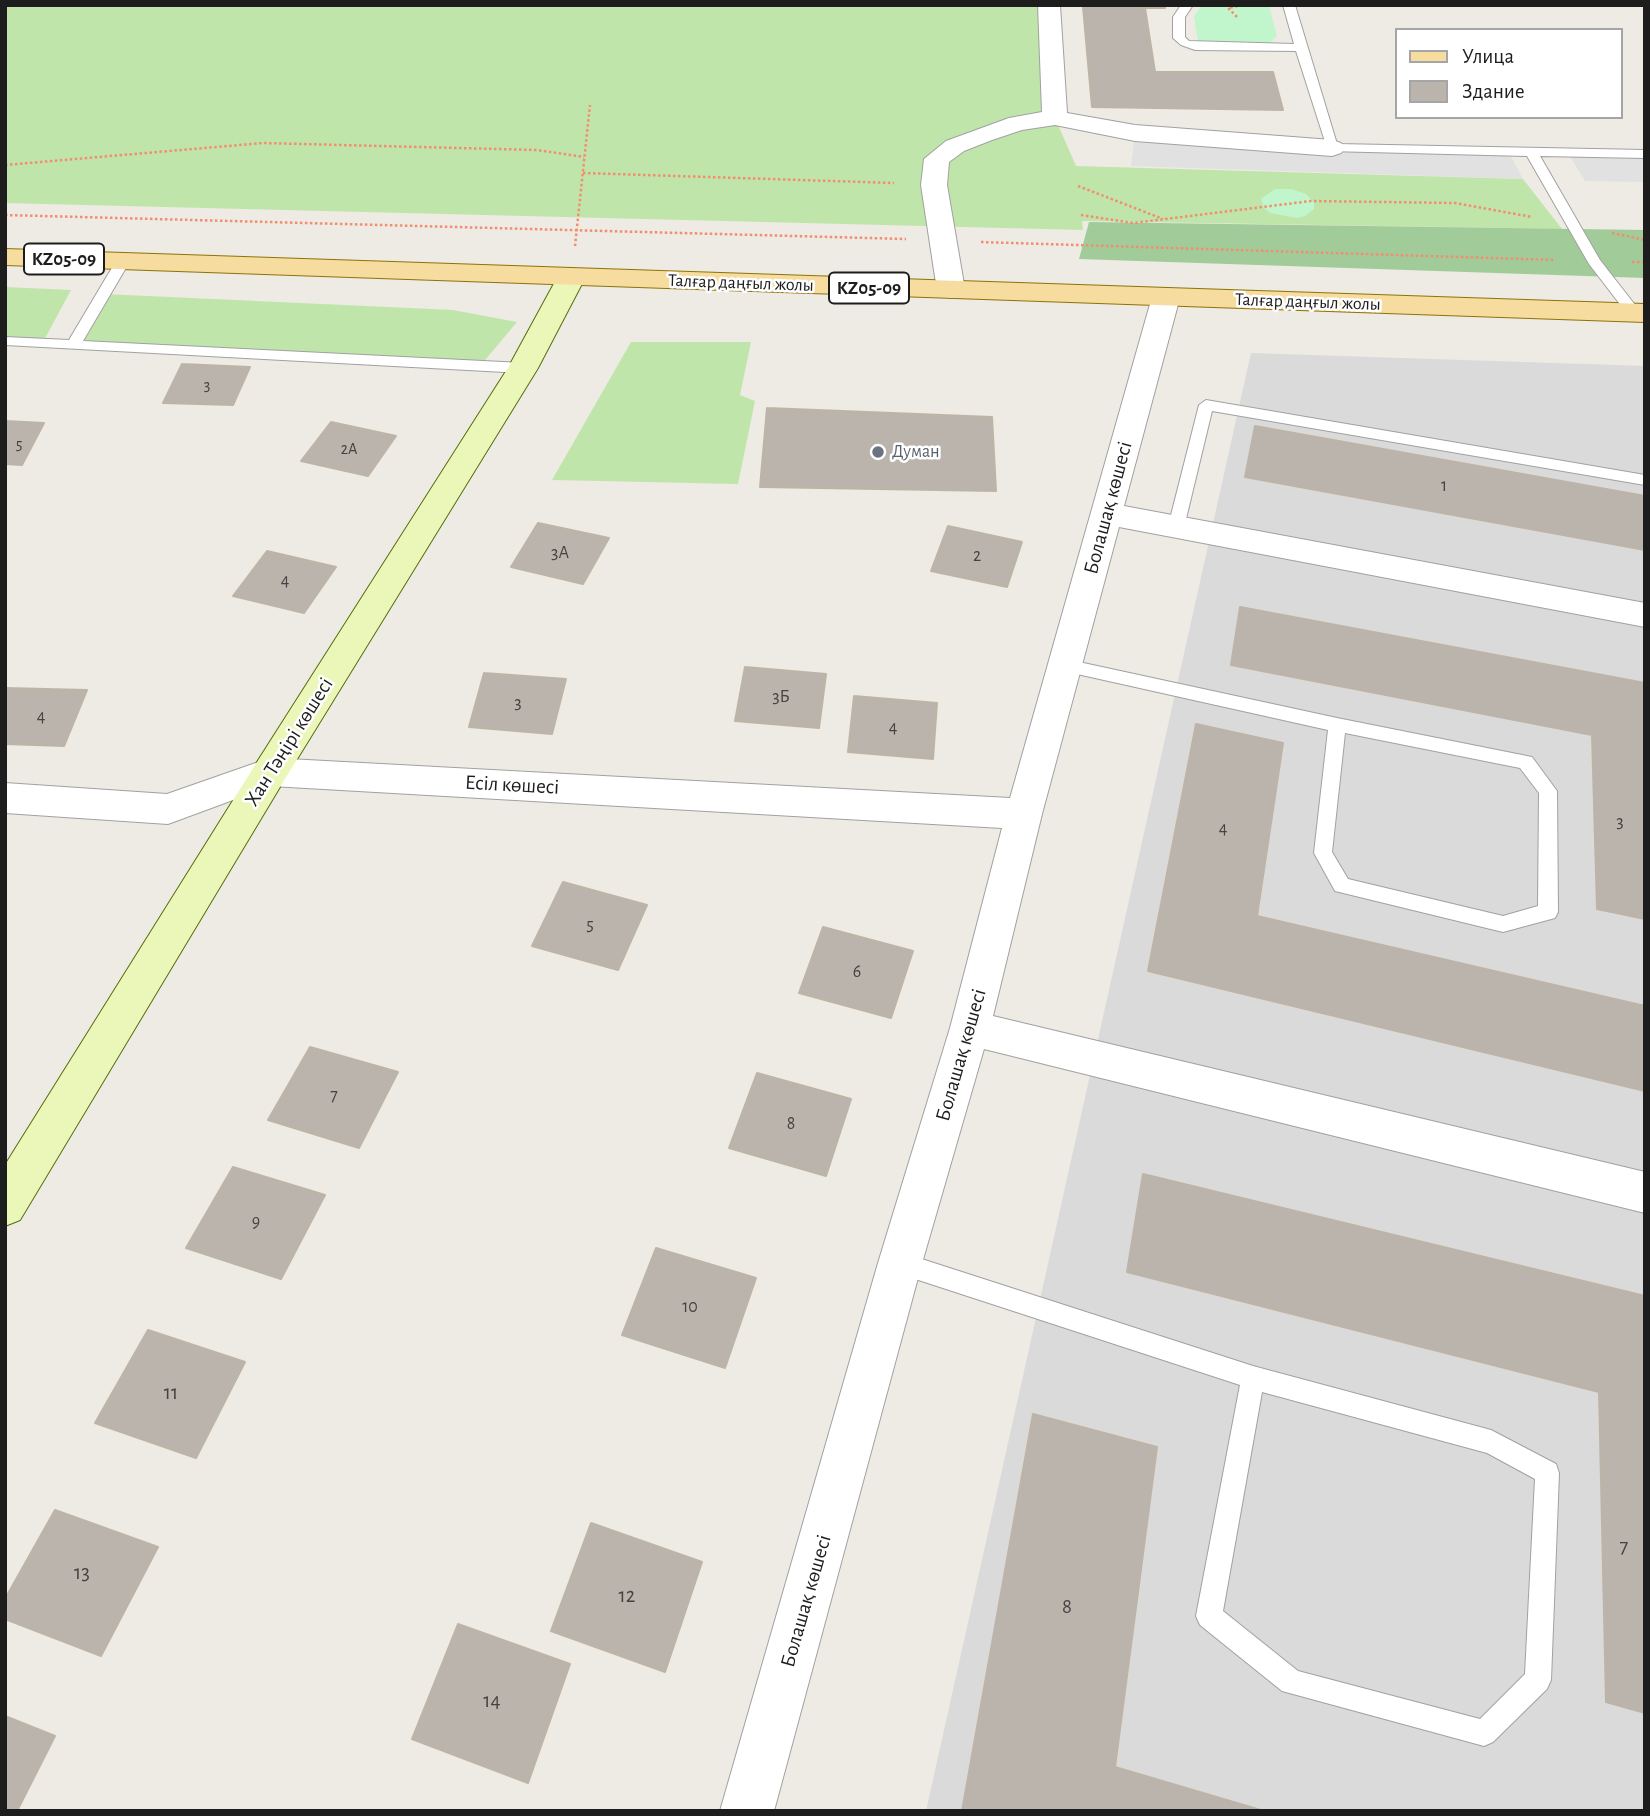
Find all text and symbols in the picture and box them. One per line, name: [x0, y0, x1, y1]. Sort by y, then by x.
legend: [1394, 28, 1622, 119]
text: Улица: [1462, 46, 1514, 67]
text: Здание: [1462, 81, 1525, 102]
road number: KZ05-09: [24, 244, 104, 274]
street label: Талғар даңғыл жолы: [668, 270, 814, 296]
road number: KZ05-09: [829, 272, 909, 304]
street label: Талғар даңғыл жолы: [1235, 289, 1381, 315]
house number: 3: [204, 375, 210, 395]
house number: 5: [16, 434, 22, 454]
house number: 2А: [341, 439, 357, 459]
street label: Болашақ көшесі: [1078, 439, 1138, 577]
place label: Думан: [892, 441, 940, 463]
marker: Думан: [870, 444, 886, 460]
house number: 1: [1441, 475, 1447, 497]
house number: 3А: [551, 542, 569, 564]
house number: 2: [973, 545, 981, 567]
house number: 4: [281, 570, 289, 592]
street label: Хан Тәңірі көшесі: [239, 673, 339, 811]
house number: 3Б: [772, 686, 790, 708]
house number: 3: [514, 692, 522, 714]
house number: 4: [37, 706, 45, 728]
house number: 4: [889, 717, 897, 739]
street label: Есіл көшесі: [464, 770, 560, 800]
house number: 3: [1616, 811, 1624, 833]
house number: 4: [1219, 818, 1227, 840]
house number: 5: [586, 914, 594, 936]
house number: 6: [853, 961, 861, 983]
street label: Болашақ көшесі: [930, 986, 992, 1124]
house number: 7: [330, 1085, 338, 1107]
house number: 8: [787, 1113, 795, 1135]
house number: 9: [252, 1211, 260, 1233]
house number: 10: [682, 1296, 698, 1318]
house number: 11: [164, 1380, 178, 1406]
street label: Болашақ көшесі: [775, 1532, 837, 1670]
house number: 7: [1620, 1534, 1628, 1560]
house number: 13: [74, 1560, 90, 1586]
house number: 12: [619, 1583, 635, 1609]
house number: 8: [1062, 1594, 1072, 1620]
house number: 14: [483, 1688, 501, 1714]

